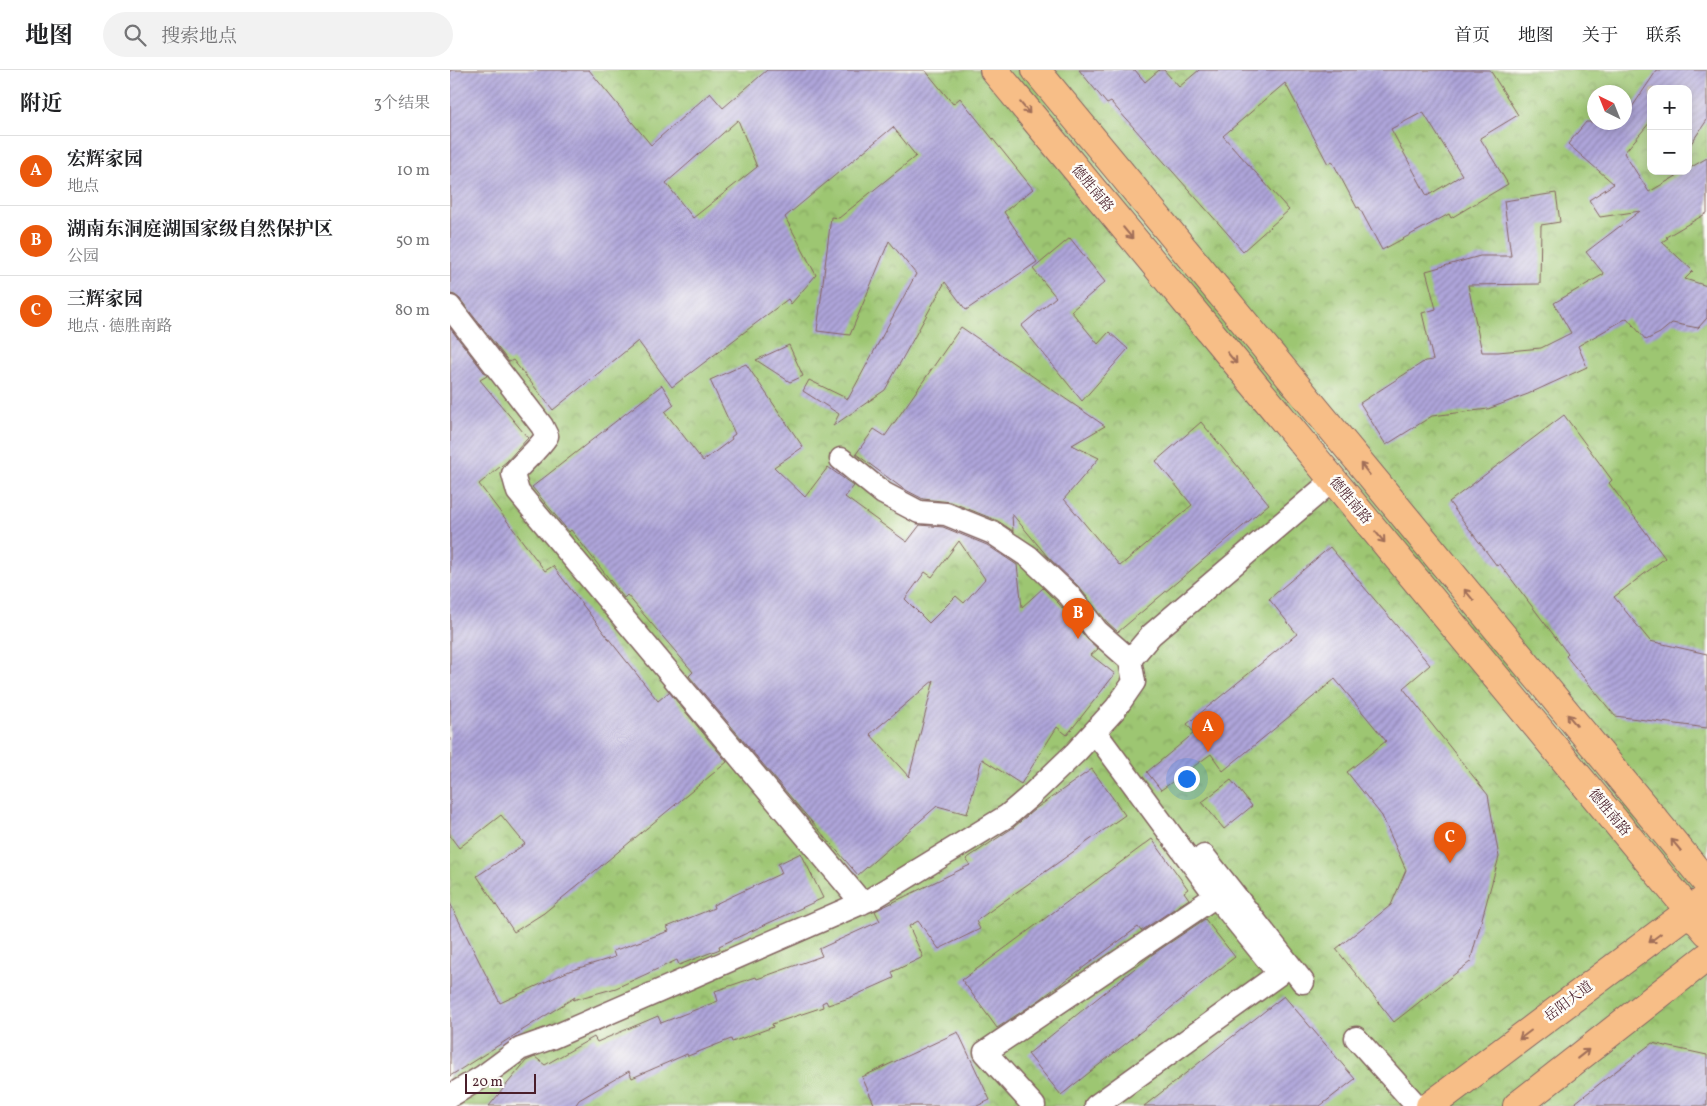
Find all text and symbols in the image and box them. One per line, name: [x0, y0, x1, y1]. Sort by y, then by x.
search box: [103, 12, 453, 57]
text: 地图: [25, 20, 73, 54]
icon: search: [121, 21, 149, 49]
text: 搜索地点: [161, 24, 237, 50]
text: 首页: [1454, 24, 1490, 49]
text: 地图: [1518, 24, 1554, 49]
text: 关于: [1582, 24, 1618, 49]
text: 联系: [1646, 24, 1682, 49]
north arrow: [1587, 85, 1632, 130]
map controls: [1647, 85, 1692, 175]
button: +: [1647, 85, 1692, 130]
text: 附近: [20, 90, 62, 119]
text: 3个结果: [374, 93, 430, 115]
one-way arrow: [1019, 101, 1030, 114]
button: −: [1647, 130, 1692, 175]
text: 宏辉家园: [67, 147, 143, 173]
text: A: [30, 160, 42, 182]
text: 10 m: [397, 160, 430, 182]
street label: 德胜南路: [1067, 161, 1117, 217]
text: 地点: [67, 176, 99, 198]
text: 湖南东洞庭湖国家级自然保护区: [67, 217, 333, 243]
one-way arrow: [1123, 226, 1134, 239]
text: B: [31, 230, 41, 252]
text: 50 m: [396, 230, 430, 252]
text: 公园: [67, 246, 99, 268]
text: 三辉家园: [67, 287, 143, 313]
text: C: [31, 300, 41, 322]
text: 80 m: [395, 300, 430, 322]
text: 地点 · 德胜南路: [67, 316, 173, 338]
one-way arrow: [1226, 351, 1237, 364]
one-way arrow: [1360, 463, 1371, 476]
street label: 德胜南路: [1325, 473, 1375, 529]
one-way arrow: [1375, 530, 1386, 543]
one-way arrow: [1463, 589, 1474, 602]
pin: B: [1062, 598, 1094, 639]
pin: A: [1192, 711, 1224, 752]
one-way arrow: [1567, 714, 1578, 727]
your location: [1174, 766, 1200, 792]
street label: 德胜南路: [1584, 785, 1634, 841]
pin: C: [1434, 822, 1466, 863]
one-way arrow: [1671, 839, 1682, 852]
one-way arrow: [1649, 932, 1662, 943]
street label: 岳阳大道: [1541, 978, 1597, 1026]
one-way arrow: [1518, 1030, 1532, 1040]
one-way arrow: [1576, 1049, 1589, 1060]
scale bar: [465, 1071, 536, 1094]
text: 20 m: [472, 1073, 503, 1092]

